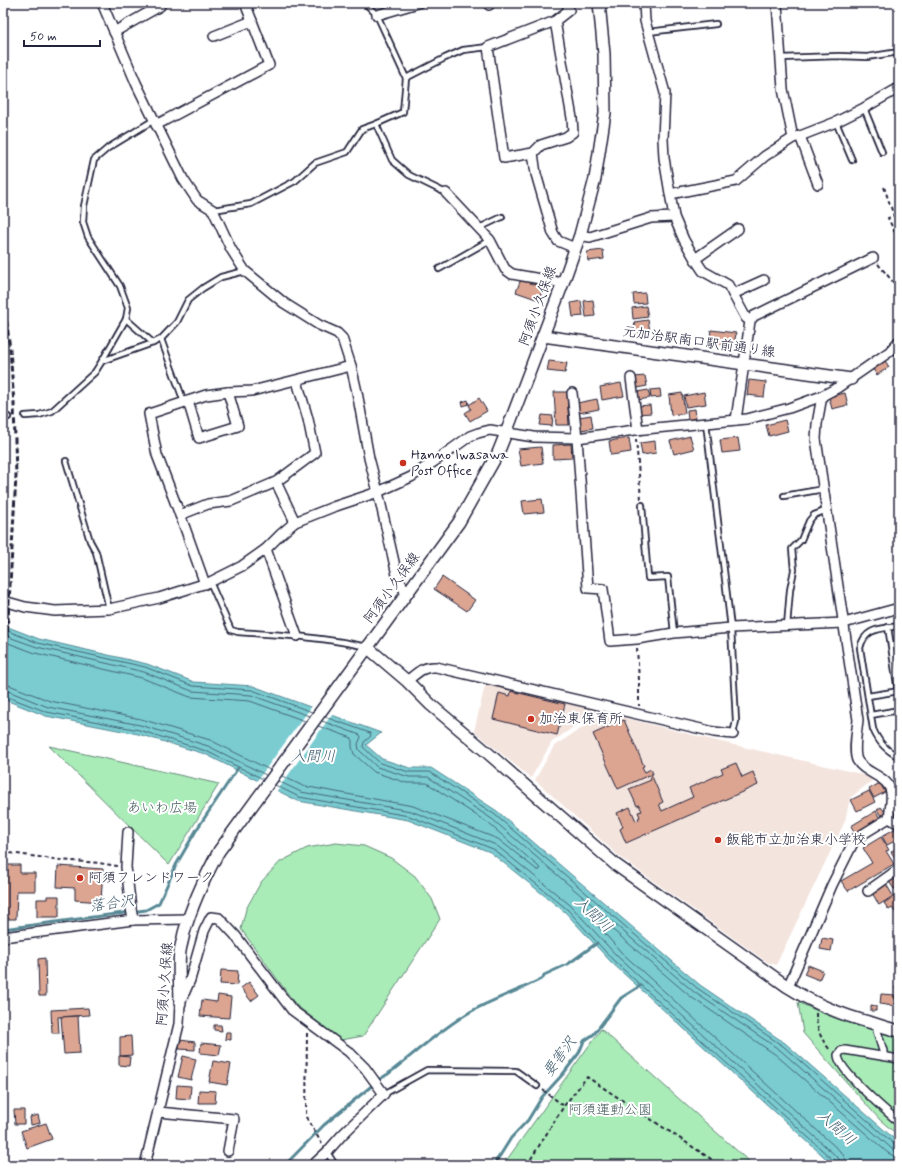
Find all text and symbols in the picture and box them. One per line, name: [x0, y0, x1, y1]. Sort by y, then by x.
scale bar: [24, 22, 100, 48]
text: 50 m: [30, 29, 57, 45]
street label: 阿須小久保線: [515, 263, 561, 349]
street label: 元加治駅南口駅前通り線: [621, 322, 777, 362]
place label: Hanno Iwasawa Post Office: [411, 446, 509, 480]
marker: Hanno Iwasawa Post Office: [398, 458, 408, 468]
street label: 阿須小久保線: [360, 549, 424, 627]
place label: 加治東保育所: [539, 710, 623, 728]
marker: 加治東保育所: [526, 714, 536, 724]
water label: 入間川: [290, 747, 336, 767]
park label: あいわ広場: [127, 799, 197, 817]
place label: 飯能市立加治東小学校: [726, 831, 866, 849]
marker: 飯能市立加治東小学校: [713, 835, 723, 845]
place label: 阿須フレンドワーク: [88, 869, 214, 887]
marker: 阿須フレンドワーク: [75, 873, 85, 883]
water label: 落合沢: [88, 891, 137, 917]
water label: 入間川: [570, 892, 616, 938]
street label: 阿須小久保線: [153, 941, 177, 1027]
water label: 要害沢: [539, 1032, 582, 1081]
park label: 阿須運動公園: [568, 1101, 652, 1119]
water label: 入間川: [813, 1106, 859, 1150]

